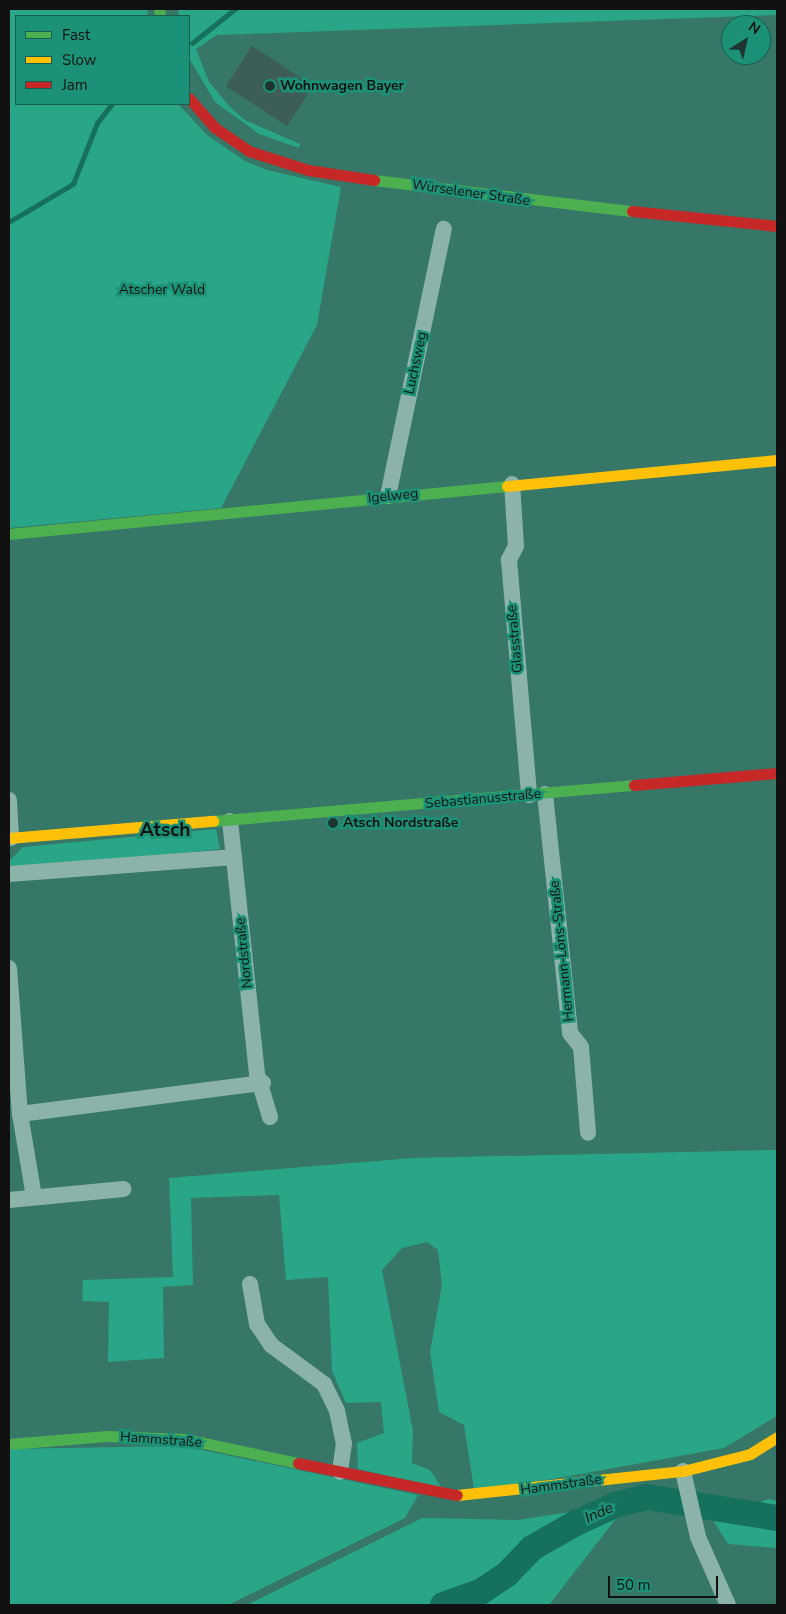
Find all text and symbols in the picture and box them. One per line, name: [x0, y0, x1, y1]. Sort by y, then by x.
legend: [15, 15, 190, 105]
north arrow: [721, 15, 771, 65]
text: N: [745, 17, 764, 39]
text: Fast: [62, 25, 90, 45]
text: Slow: [62, 50, 96, 70]
text: Jam: [62, 75, 88, 95]
place label: Wohnwagen Bayer: [280, 78, 404, 94]
marker: Wohnwagen Bayer: [264, 80, 276, 92]
street label: Würselener Straße: [411, 176, 531, 210]
park label: Atscher Wald: [119, 282, 205, 298]
street label: Luchsweg: [401, 330, 431, 396]
street label: Igelweg: [367, 485, 419, 507]
street label: Glasstraße: [504, 604, 526, 674]
street label: Sebastianusstraße: [424, 786, 542, 812]
place label: Atsch Nordstraße: [343, 815, 458, 831]
marker: Atsch Nordstraße: [327, 817, 339, 829]
district label: Atsch: [140, 820, 190, 842]
street label: Hermann-Löns-Straße: [546, 880, 578, 1022]
street label: Nordstraße: [232, 917, 256, 989]
street label: Hammstraße: [120, 1429, 202, 1451]
street label: Hammstraße: [519, 1471, 603, 1499]
water label: Inde: [582, 1499, 616, 1527]
scale bar: [611, 1566, 721, 1598]
text: 50 m: [616, 1575, 651, 1595]

